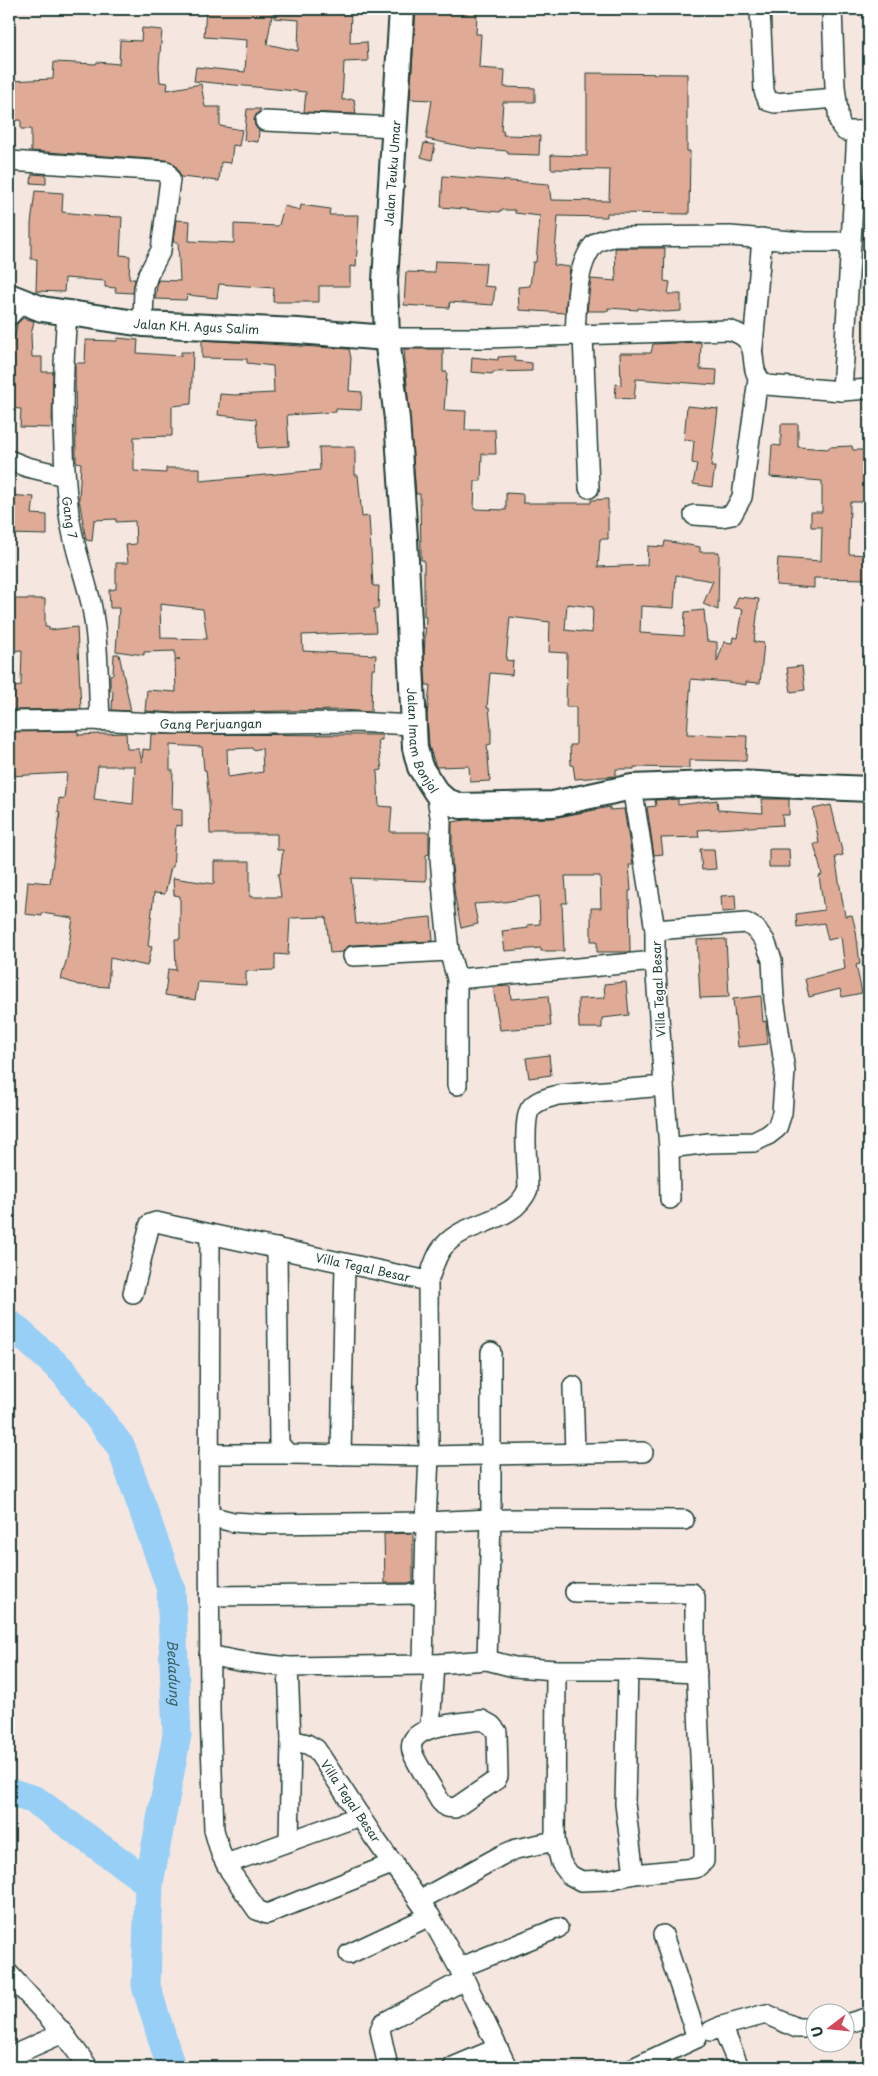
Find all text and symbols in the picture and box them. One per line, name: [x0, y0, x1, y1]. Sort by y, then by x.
street label: Jalan Teuku Umar: [379, 119, 405, 226]
street label: Jalan KH. Agus Salim: [132, 314, 260, 338]
street label: Gang 7: [58, 496, 82, 541]
street label: Jalan Imam Bonjol: [403, 687, 443, 797]
street label: Gang Perjuangan: [159, 714, 262, 733]
street label: Villa Tegal Besar: [646, 940, 670, 1038]
street label: Villa Tegal Besar: [314, 1248, 413, 1286]
water label: Bedadung: [163, 1639, 186, 1707]
street label: Villa Tegal Besar: [317, 1756, 386, 1847]
north arrow: [806, 2004, 856, 2054]
text: U: [805, 2024, 829, 2040]

